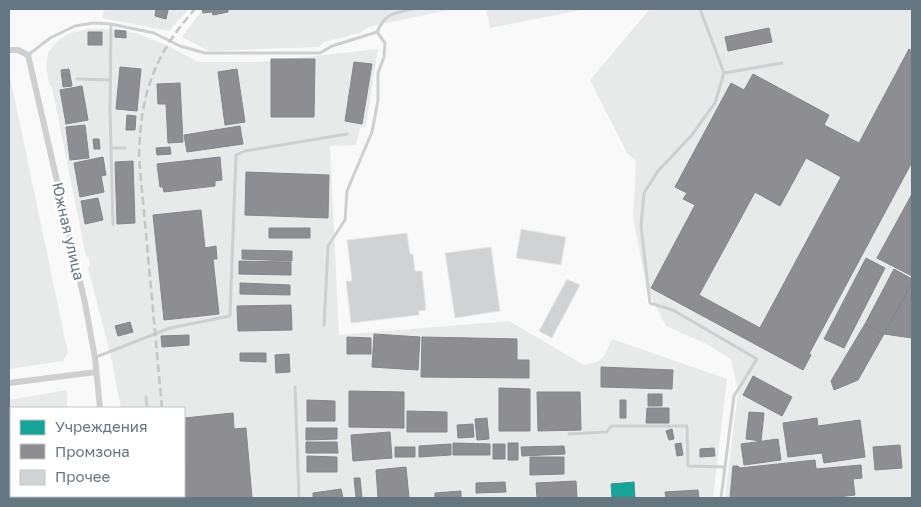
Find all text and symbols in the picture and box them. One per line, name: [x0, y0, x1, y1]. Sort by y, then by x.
street label: Южная улица: [49, 180, 89, 282]
legend: [10, 407, 185, 497]
text: Учреждения: [55, 417, 147, 435]
text: Промзона: [55, 442, 130, 460]
text: Прочее: [55, 467, 111, 485]

